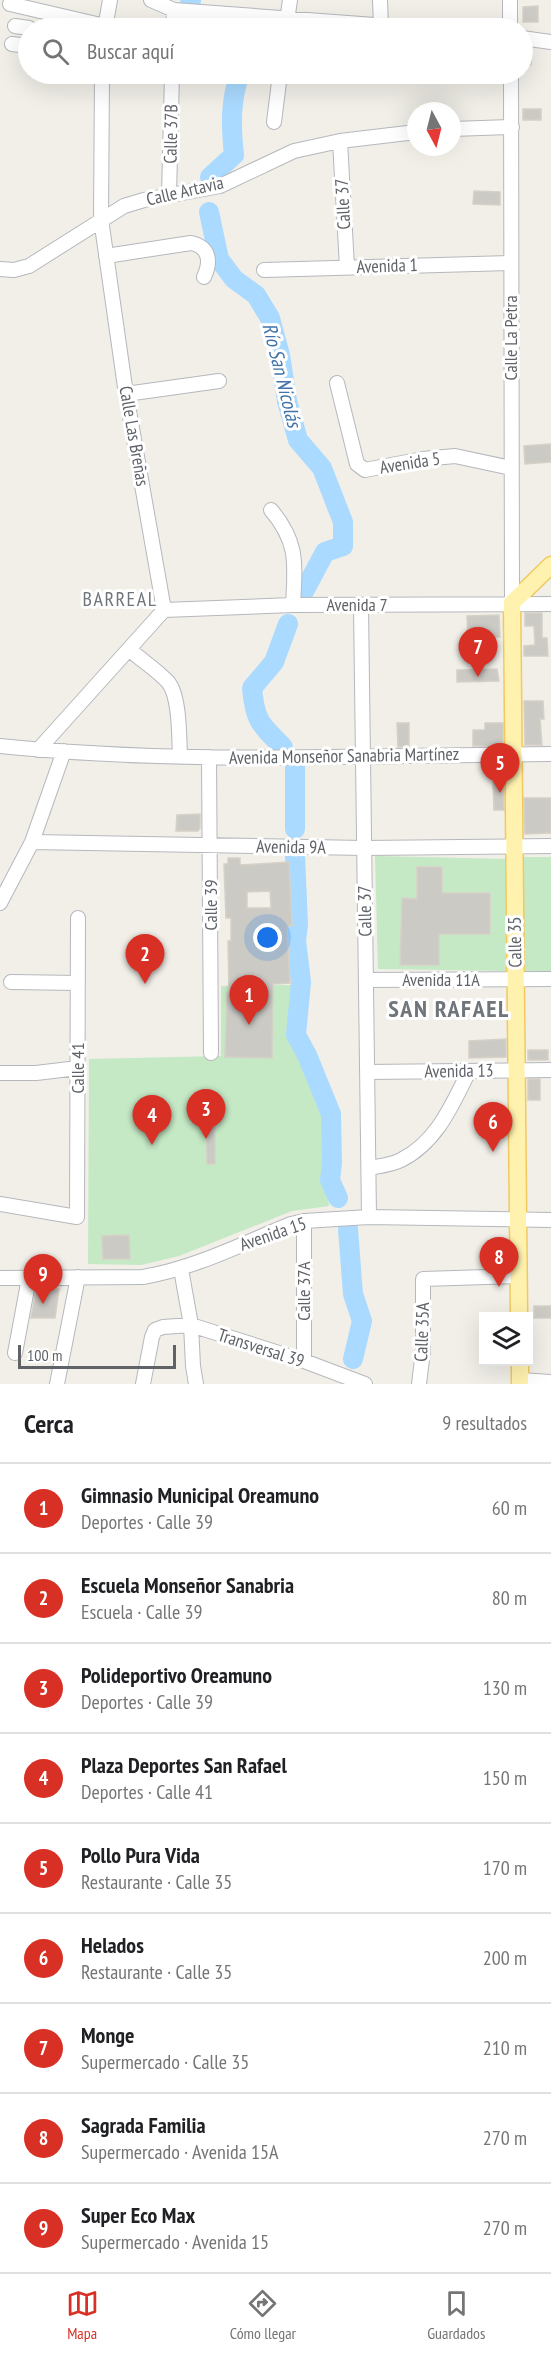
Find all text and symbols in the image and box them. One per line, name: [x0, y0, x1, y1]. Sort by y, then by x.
search box: [18, 18, 533, 84]
icon: search: [39, 35, 72, 68]
text: Buscar aquí: [87, 37, 174, 65]
north arrow: [407, 102, 461, 156]
street label: Calle 37B: [158, 104, 183, 164]
street label: Calle Artavia: [144, 170, 226, 211]
street label: Calle 37: [330, 178, 355, 230]
street label: Avenida 1: [356, 253, 418, 278]
street label: Calle La Petra: [499, 295, 522, 381]
water label: Río San Nicolás: [257, 320, 308, 432]
street label: Calle Las Breñas: [114, 384, 155, 488]
street label: Avenida 5: [378, 446, 442, 479]
district label: BARREAL: [83, 586, 157, 612]
street label: Avenida 7: [326, 593, 388, 616]
pin: 7: [458, 628, 498, 677]
street label: Avenida Monseñor Sanabria Martínez: [229, 742, 459, 769]
pin: 5: [480, 744, 520, 793]
street label: Avenida 9A: [256, 834, 326, 859]
street label: Calle 39: [199, 879, 222, 931]
street label: Calle 37: [353, 885, 376, 937]
street label: Calle 35: [503, 916, 526, 968]
your location: [253, 923, 282, 952]
pin: 2: [126, 934, 164, 984]
street label: Avenida 11A: [402, 968, 480, 991]
pin: 1: [230, 976, 268, 1025]
district label: SAN RAFAEL: [388, 993, 510, 1024]
street label: Calle 41: [66, 1042, 89, 1094]
street label: Avenida 13: [424, 1058, 494, 1083]
pin: 3: [186, 1090, 226, 1139]
pin: 4: [132, 1096, 172, 1145]
pin: 6: [474, 1102, 512, 1152]
street label: Avenida 15: [236, 1211, 309, 1256]
pin: 8: [480, 1238, 518, 1287]
pin: 9: [24, 1254, 63, 1304]
street label: Calle 37A: [292, 1261, 315, 1321]
street label: Calle 35A: [409, 1301, 434, 1362]
map controls: [479, 1312, 533, 1366]
button: layers: [479, 1312, 533, 1366]
street label: Transversal 39: [215, 1323, 307, 1372]
scale bar: [18, 1342, 176, 1370]
text: 100 m: [27, 1345, 62, 1365]
text: Cerca: [24, 1407, 74, 1440]
text: 9 resultados: [442, 1410, 527, 1436]
text: Gimnasio Municipal Oreamuno: [81, 1481, 319, 1509]
text: 1: [39, 1495, 48, 1521]
text: 60 m: [492, 1495, 527, 1521]
text: Deportes · Calle 39: [81, 1509, 213, 1535]
text: Escuela Monseñor Sanabria: [81, 1571, 294, 1599]
text: 2: [39, 1585, 48, 1611]
text: 80 m: [492, 1585, 527, 1611]
text: Escuela · Calle 39: [81, 1599, 203, 1625]
text: Polideportivo Oreamuno: [81, 1661, 272, 1689]
text: 3: [39, 1675, 48, 1701]
text: 130 m: [483, 1675, 527, 1701]
text: Deportes · Calle 39: [81, 1689, 213, 1715]
text: Plaza Deportes San Rafael: [81, 1751, 287, 1779]
text: 4: [39, 1765, 48, 1791]
text: 150 m: [483, 1765, 527, 1791]
text: Deportes · Calle 41: [81, 1779, 213, 1805]
text: Pollo Pura Vida: [81, 1841, 200, 1869]
text: 5: [39, 1855, 48, 1881]
text: 170 m: [483, 1855, 527, 1881]
text: Restaurante · Calle 35: [81, 1869, 232, 1895]
text: Helados: [81, 1931, 144, 1959]
text: 6: [39, 1945, 48, 1971]
text: 200 m: [483, 1945, 527, 1971]
text: Restaurante · Calle 35: [81, 1959, 232, 1985]
text: Monge: [81, 2021, 134, 2049]
text: 7: [39, 2035, 48, 2061]
text: 210 m: [483, 2035, 527, 2061]
text: Supermercado · Calle 35: [81, 2049, 249, 2075]
text: Sagrada Familia: [81, 2111, 206, 2139]
text: 8: [39, 2125, 48, 2151]
text: 270 m: [483, 2125, 527, 2151]
text: Supermercado · Avenida 15A: [81, 2139, 278, 2165]
text: Super Eco Max: [81, 2201, 195, 2229]
text: 9: [39, 2215, 48, 2241]
text: 270 m: [483, 2215, 527, 2241]
text: Supermercado · Avenida 15: [81, 2229, 269, 2255]
tab: Mapa: [66, 2287, 99, 2343]
tab: Cómo llegar: [230, 2287, 296, 2343]
tab: Guardados: [427, 2287, 485, 2343]

